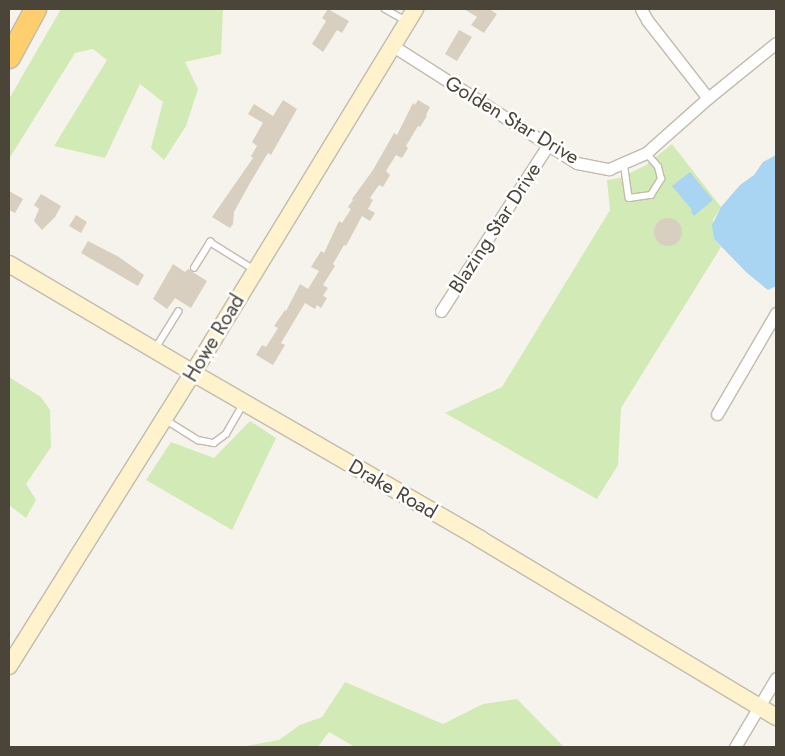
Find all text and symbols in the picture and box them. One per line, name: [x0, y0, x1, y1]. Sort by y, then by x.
street label: Golden Star Drive: [441, 71, 583, 169]
street label: Blazing Star Drive: [444, 158, 546, 298]
street label: Howe Road: [179, 290, 249, 386]
street label: Drake Road: [345, 454, 441, 524]

